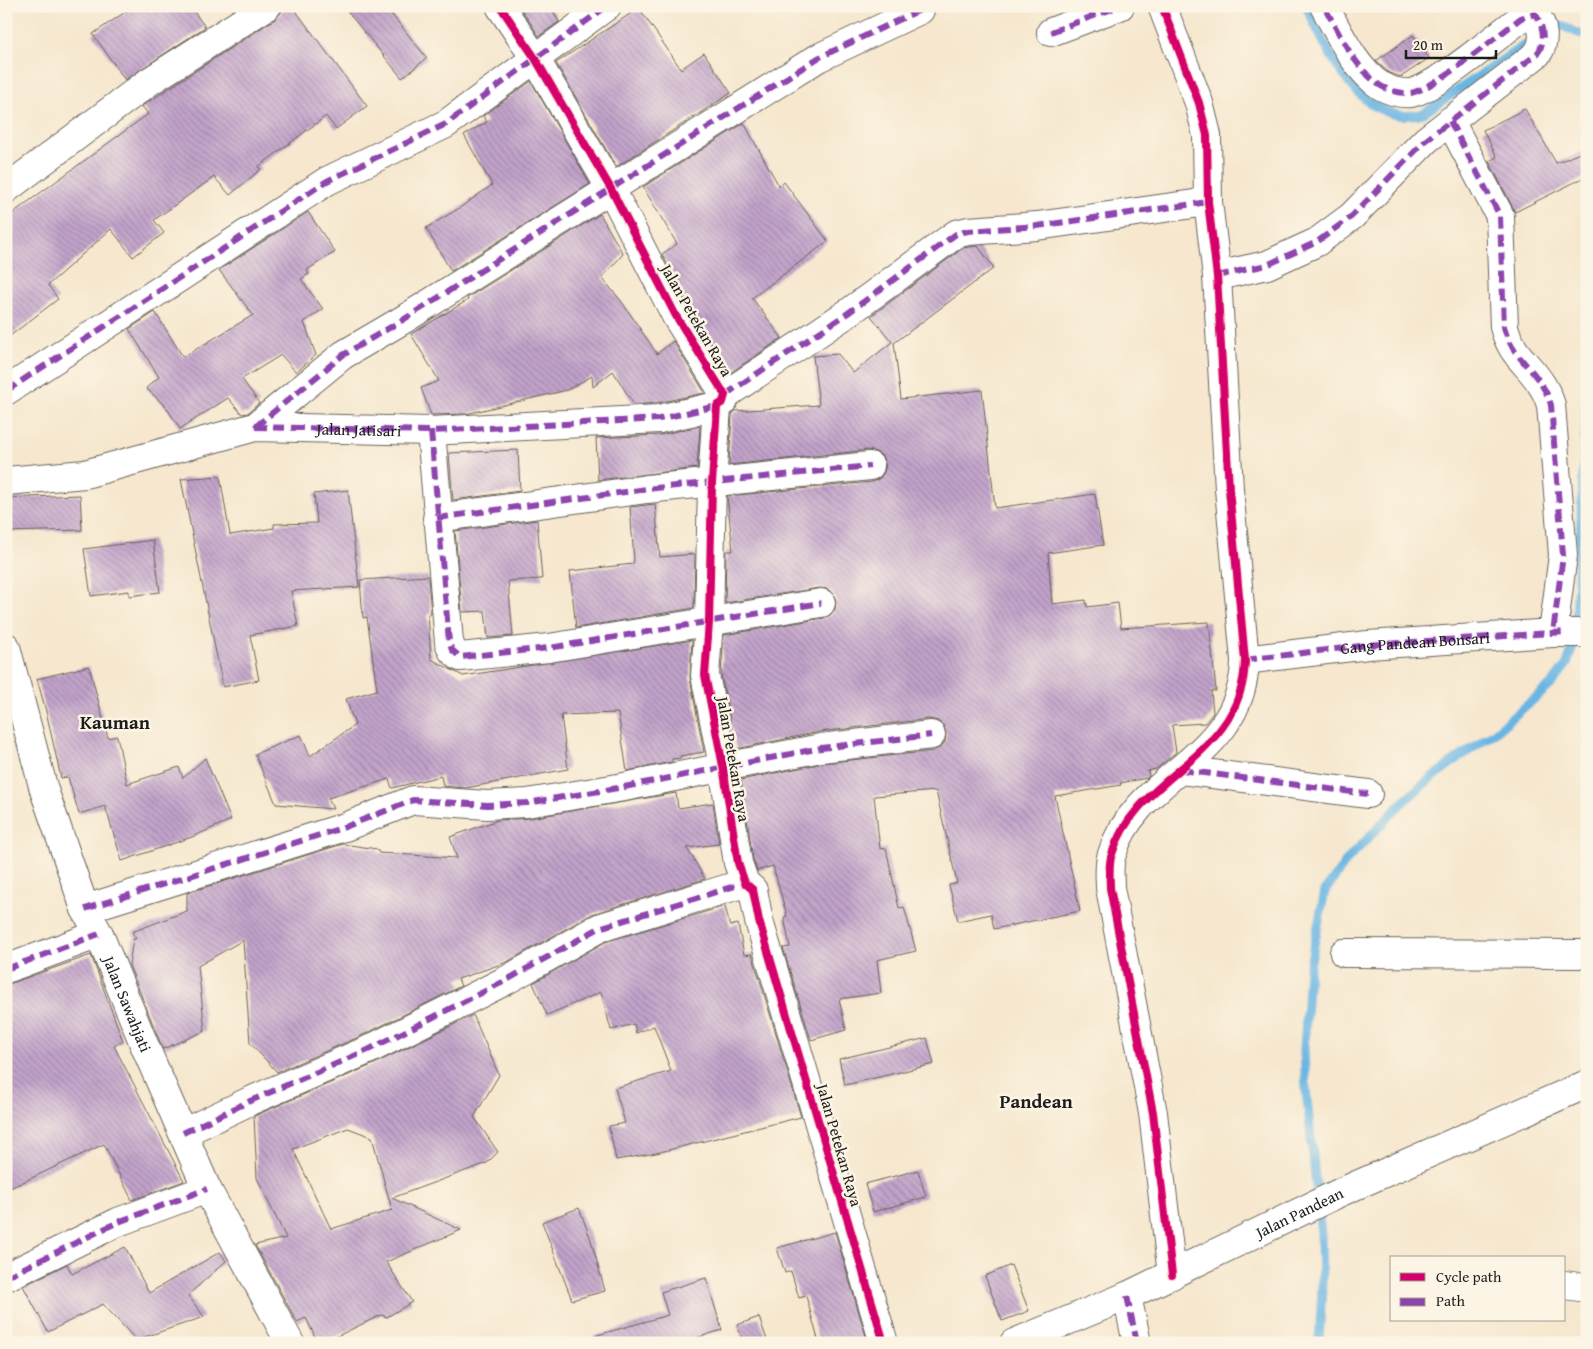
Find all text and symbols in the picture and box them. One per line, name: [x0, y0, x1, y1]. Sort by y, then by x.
scale bar: [1406, 28, 1496, 60]
text: 20 m: [1413, 34, 1444, 55]
street label: Jalan Petekan Raya: [654, 257, 739, 381]
street label: Jalan Jatisari: [314, 416, 402, 442]
street label: Gang Pandean Bonsari: [1339, 625, 1491, 660]
street label: Jalan Petekan Raya: [711, 693, 757, 824]
district label: Kauman: [80, 708, 151, 736]
street label: Jalan Sawahjati: [96, 950, 158, 1056]
street label: Jalan Petekan Raya: [810, 1079, 869, 1210]
district label: Pandean: [999, 1087, 1073, 1115]
street label: Jalan Pandean: [1250, 1181, 1347, 1245]
legend: [1390, 1256, 1566, 1322]
text: Cycle path: [1436, 1266, 1502, 1287]
text: Path: [1436, 1290, 1465, 1311]

